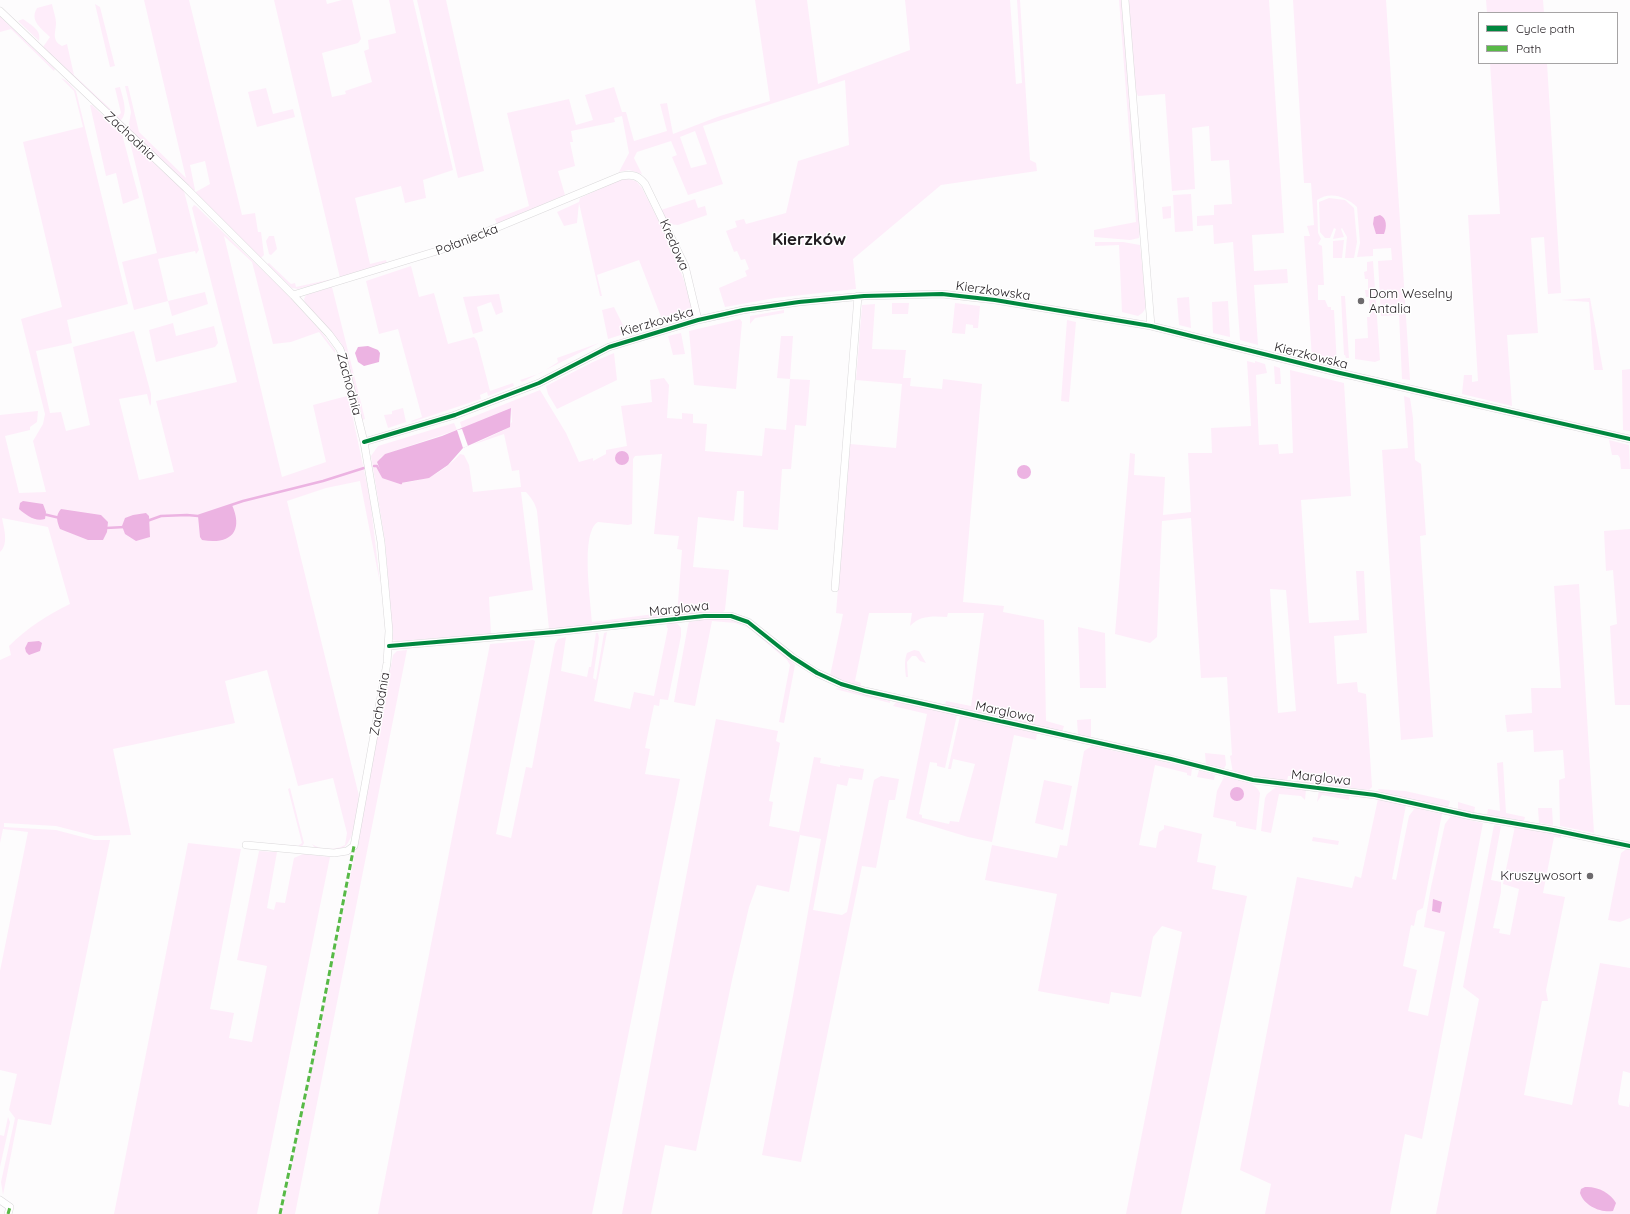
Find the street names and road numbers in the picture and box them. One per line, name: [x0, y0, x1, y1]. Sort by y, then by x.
street label: Zachodnia: [101, 108, 159, 164]
street label: Kredowa: [656, 217, 692, 273]
street label: Połaniecka: [434, 221, 500, 259]
street label: Kierzkowska: [955, 278, 1031, 304]
street label: Kierzkowska: [619, 304, 695, 340]
street label: Kierzkowska: [1273, 339, 1349, 373]
street label: Zachodnia: [333, 351, 365, 417]
street label: Marglowa: [648, 598, 710, 620]
street label: Zachodnia: [367, 671, 393, 737]
street label: Marglowa: [974, 698, 1036, 726]
street label: Marglowa: [1290, 767, 1352, 789]

